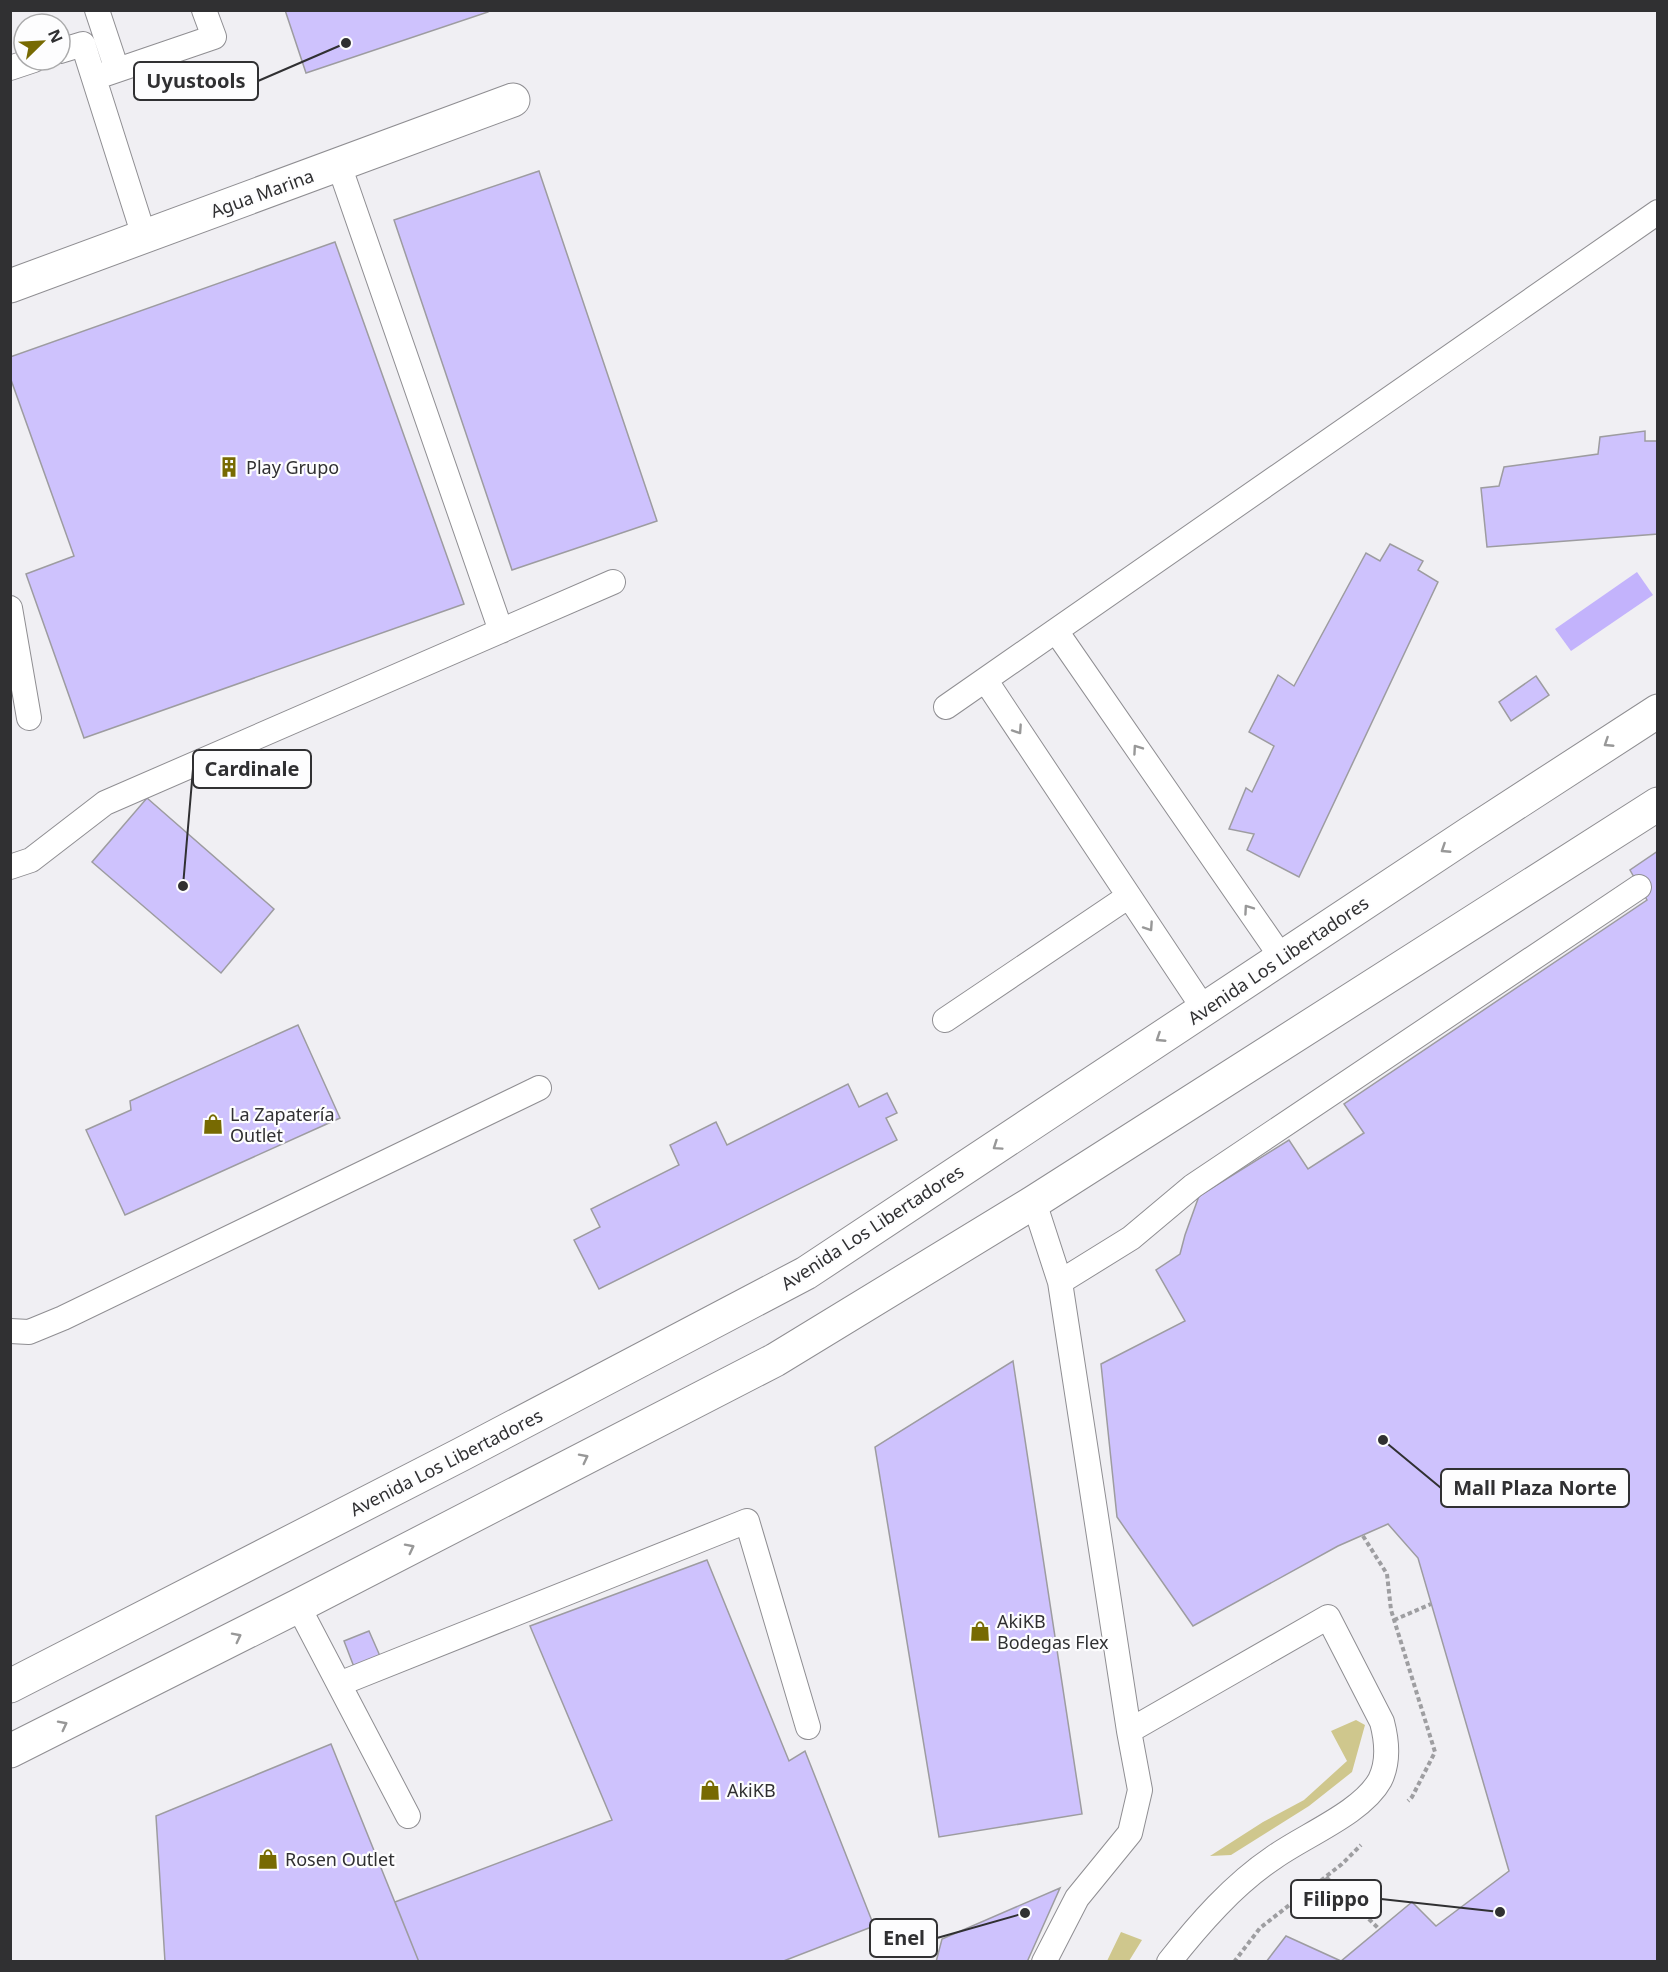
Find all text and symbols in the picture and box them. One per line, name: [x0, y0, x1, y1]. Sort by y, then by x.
north arrow: [12, 12, 72, 72]
text: N: [43, 25, 68, 46]
callout: Uyustools: [134, 62, 258, 100]
text: Uyustools: [146, 67, 246, 94]
street label: Agua Marina: [207, 163, 317, 223]
building icon: Play Grupo: [217, 455, 241, 479]
place label: Play Grupo: [246, 455, 339, 479]
one-way arrow: [1011, 723, 1022, 734]
one-way arrow: [1604, 736, 1615, 747]
one-way arrow: [1133, 745, 1144, 756]
callout: Cardinale: [193, 750, 311, 788]
text: Cardinale: [205, 755, 299, 782]
one-way arrow: [1441, 842, 1451, 854]
street label: Avenida Los Libertadores: [1183, 890, 1373, 1030]
one-way arrow: [1244, 905, 1255, 916]
one-way arrow: [1142, 920, 1153, 931]
one-way arrow: [1156, 1031, 1167, 1042]
place label: La Zapatería Outlet: [230, 1102, 335, 1147]
shop icon: La Zapatería Outlet: [201, 1112, 225, 1136]
one-way arrow: [993, 1138, 1003, 1150]
street label: Avenida Los Libertadores: [776, 1159, 968, 1295]
street label: Avenida Los Libertadores: [346, 1403, 546, 1521]
one-way arrow: [577, 1454, 588, 1466]
callout: Mall Plaza Norte: [1441, 1469, 1629, 1507]
text: Mall Plaza Norte: [1453, 1474, 1617, 1501]
one-way arrow: [404, 1544, 415, 1555]
place label: AkiKB Bodegas Flex: [997, 1609, 1109, 1654]
shop icon: AkiKB Bodegas Flex: [968, 1619, 992, 1643]
one-way arrow: [230, 1632, 241, 1644]
one-way arrow: [56, 1720, 67, 1732]
shop icon: AkiKB: [698, 1778, 722, 1802]
place label: AkiKB: [727, 1778, 776, 1802]
shop icon: Rosen Outlet: [256, 1847, 280, 1871]
place label: Rosen Outlet: [285, 1847, 395, 1871]
callout: Filippo: [1291, 1880, 1381, 1918]
text: Filippo: [1303, 1885, 1369, 1912]
callout: Enel: [870, 1919, 937, 1957]
text: Enel: [883, 1924, 925, 1951]

